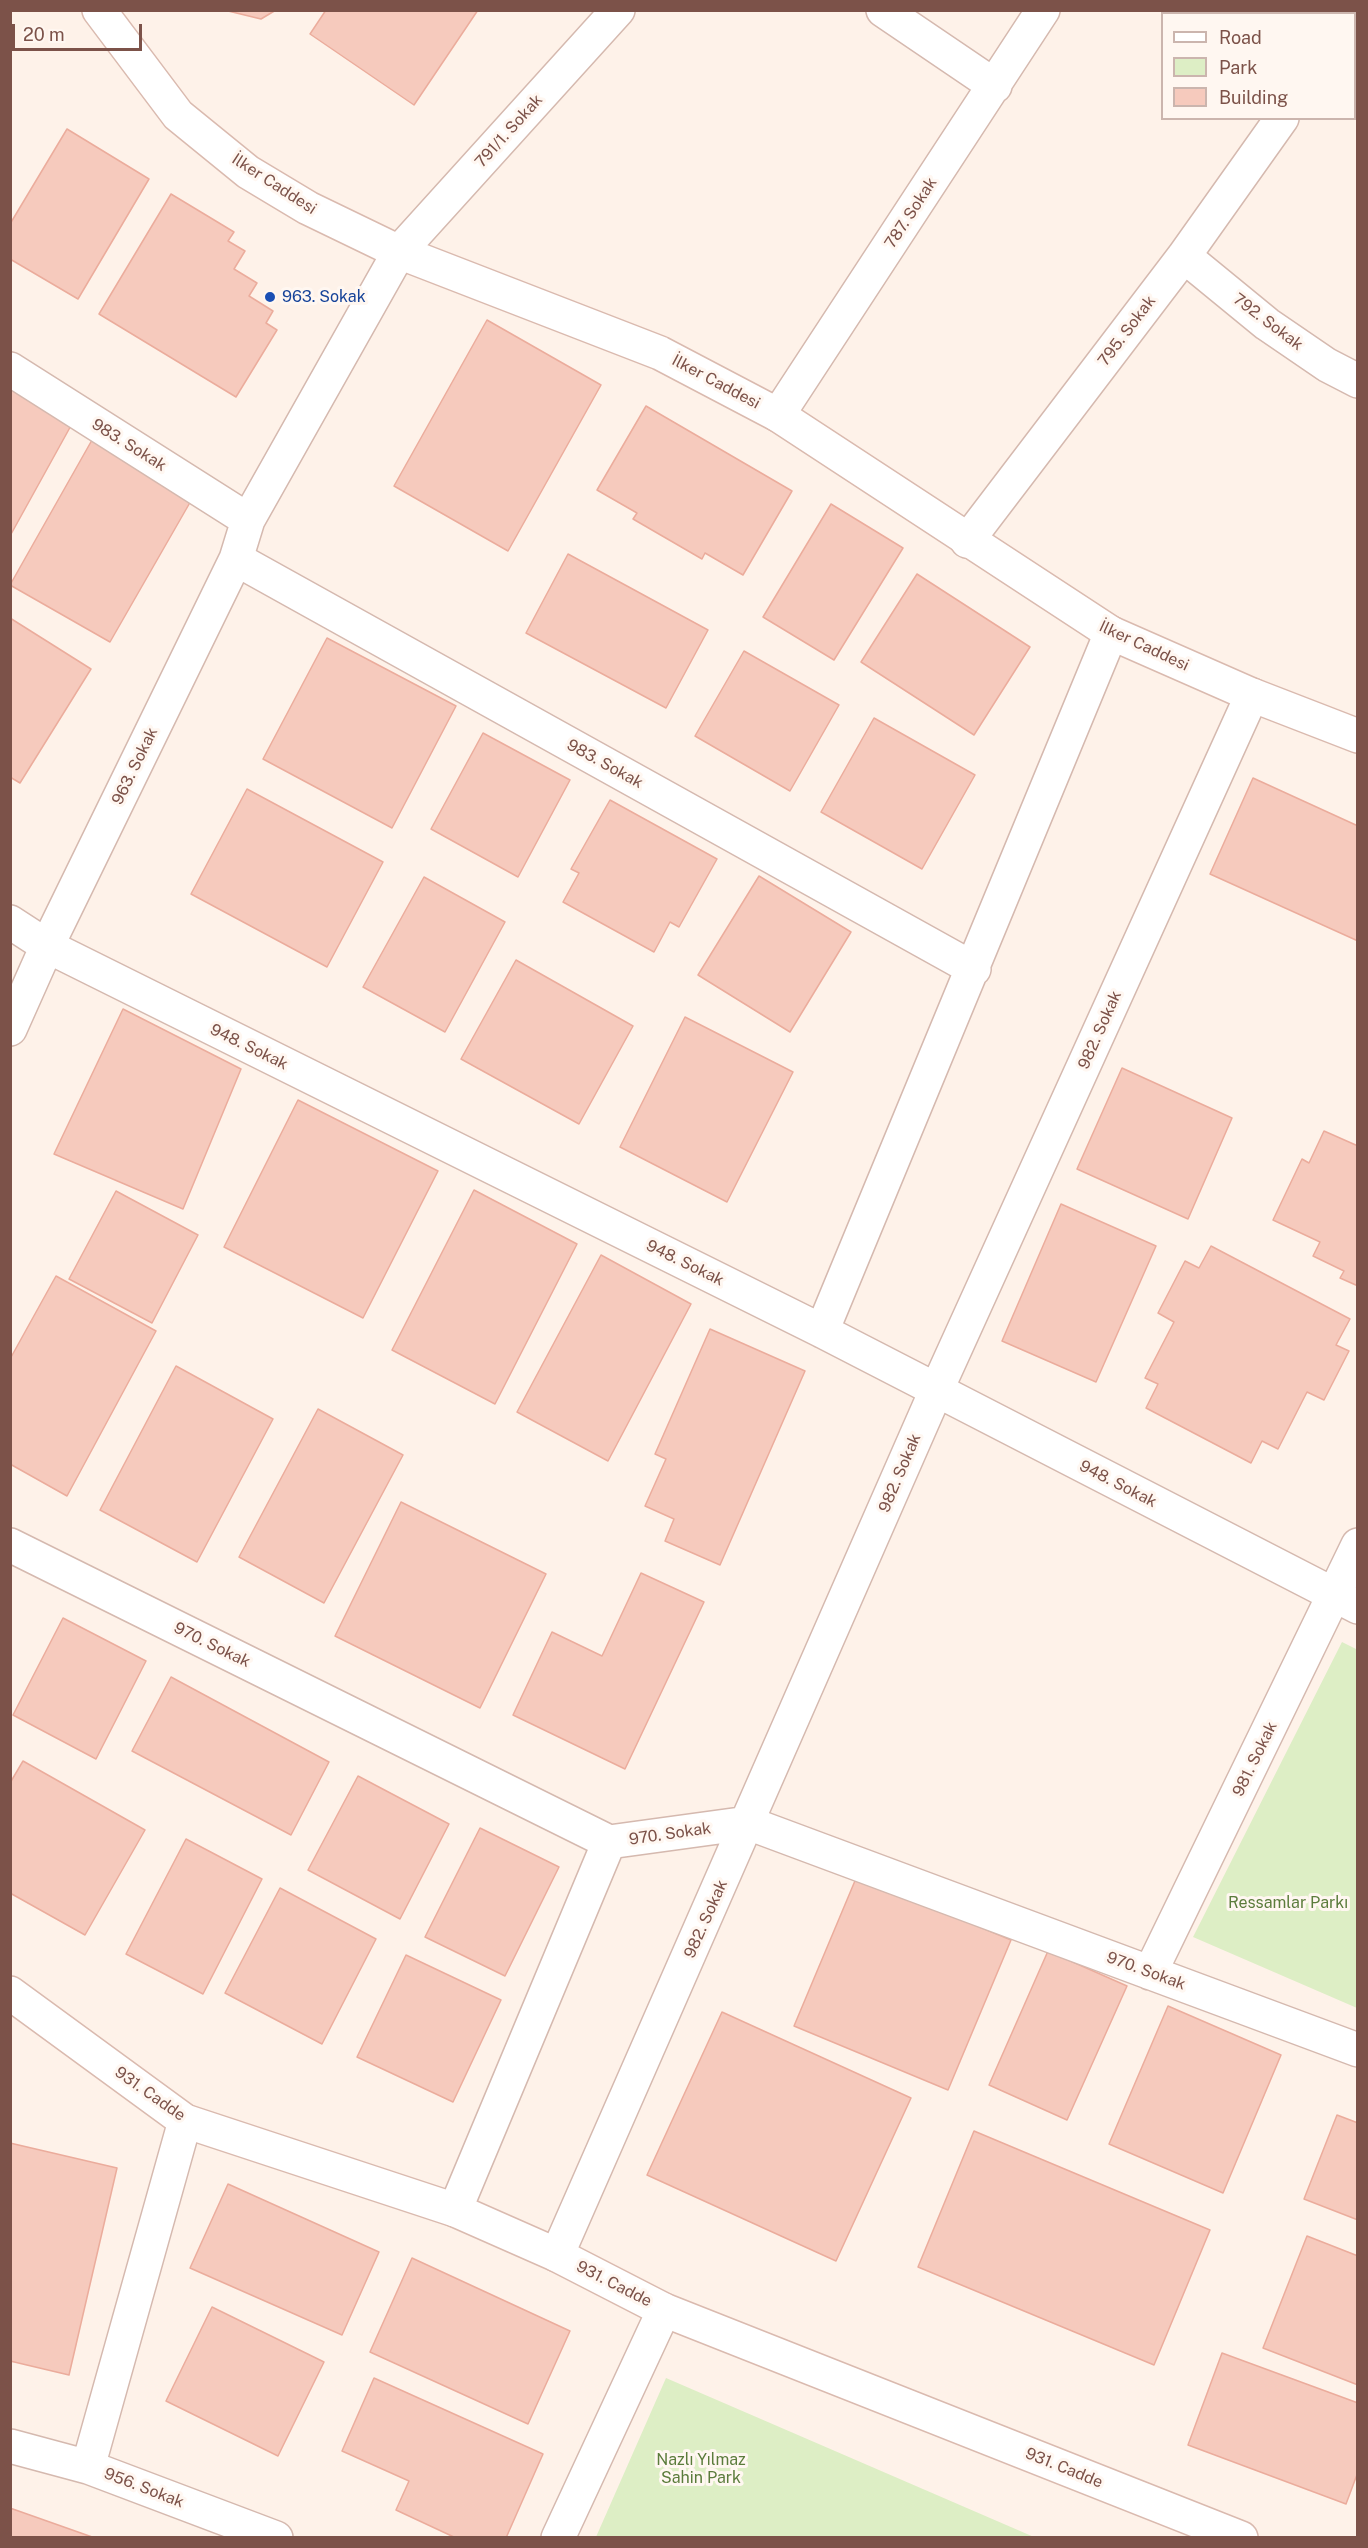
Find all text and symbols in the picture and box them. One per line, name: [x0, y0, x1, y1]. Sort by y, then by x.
scale bar: [15, 12, 146, 50]
legend: [1161, 12, 1356, 120]
text: 20 m: [23, 24, 65, 45]
text: Road: [1219, 27, 1262, 48]
text: Park: [1219, 57, 1257, 78]
text: Building: [1219, 87, 1288, 108]
street label: 791/1. Sokak: [471, 90, 547, 172]
street label: İlker Caddesi: [228, 150, 320, 218]
street label: 787. Sokak: [881, 174, 941, 252]
place label: 963. Sokak: [282, 287, 366, 307]
street label: 792. Sokak: [1229, 289, 1307, 355]
marker: 963. Sokak: [263, 290, 277, 304]
street label: 795. Sokak: [1094, 292, 1160, 370]
street label: İlker Caddesi: [669, 351, 763, 413]
street label: 983. Sokak: [88, 415, 170, 475]
street label: İlker Caddesi: [1096, 617, 1192, 675]
street label: 963. Sokak: [108, 724, 162, 808]
street label: 983. Sokak: [564, 735, 646, 793]
street label: 982. Sokak: [1074, 988, 1126, 1072]
street label: 948. Sokak: [207, 1020, 291, 1074]
street label: 948. Sokak: [643, 1236, 727, 1290]
street label: 982. Sokak: [875, 1431, 925, 1515]
street label: 948. Sokak: [1076, 1456, 1160, 1512]
street label: 970. Sokak: [171, 1618, 253, 1672]
street label: 981. Sokak: [1229, 1719, 1281, 1799]
street label: 970. Sokak: [628, 1819, 712, 1849]
street label: 982. Sokak: [680, 1877, 732, 1961]
park label: Ressamlar Parkı: [1228, 1893, 1348, 1913]
street label: 970. Sokak: [1104, 1948, 1188, 1994]
street label: 931. Cadde: [111, 2063, 189, 2125]
street label: 931. Cadde: [573, 2257, 655, 2311]
street label: 931. Cadde: [1022, 2444, 1106, 2492]
park label: Nazlı Yılmaz Sahin Park: [656, 2450, 746, 2488]
street label: 956. Sokak: [101, 2464, 187, 2512]

